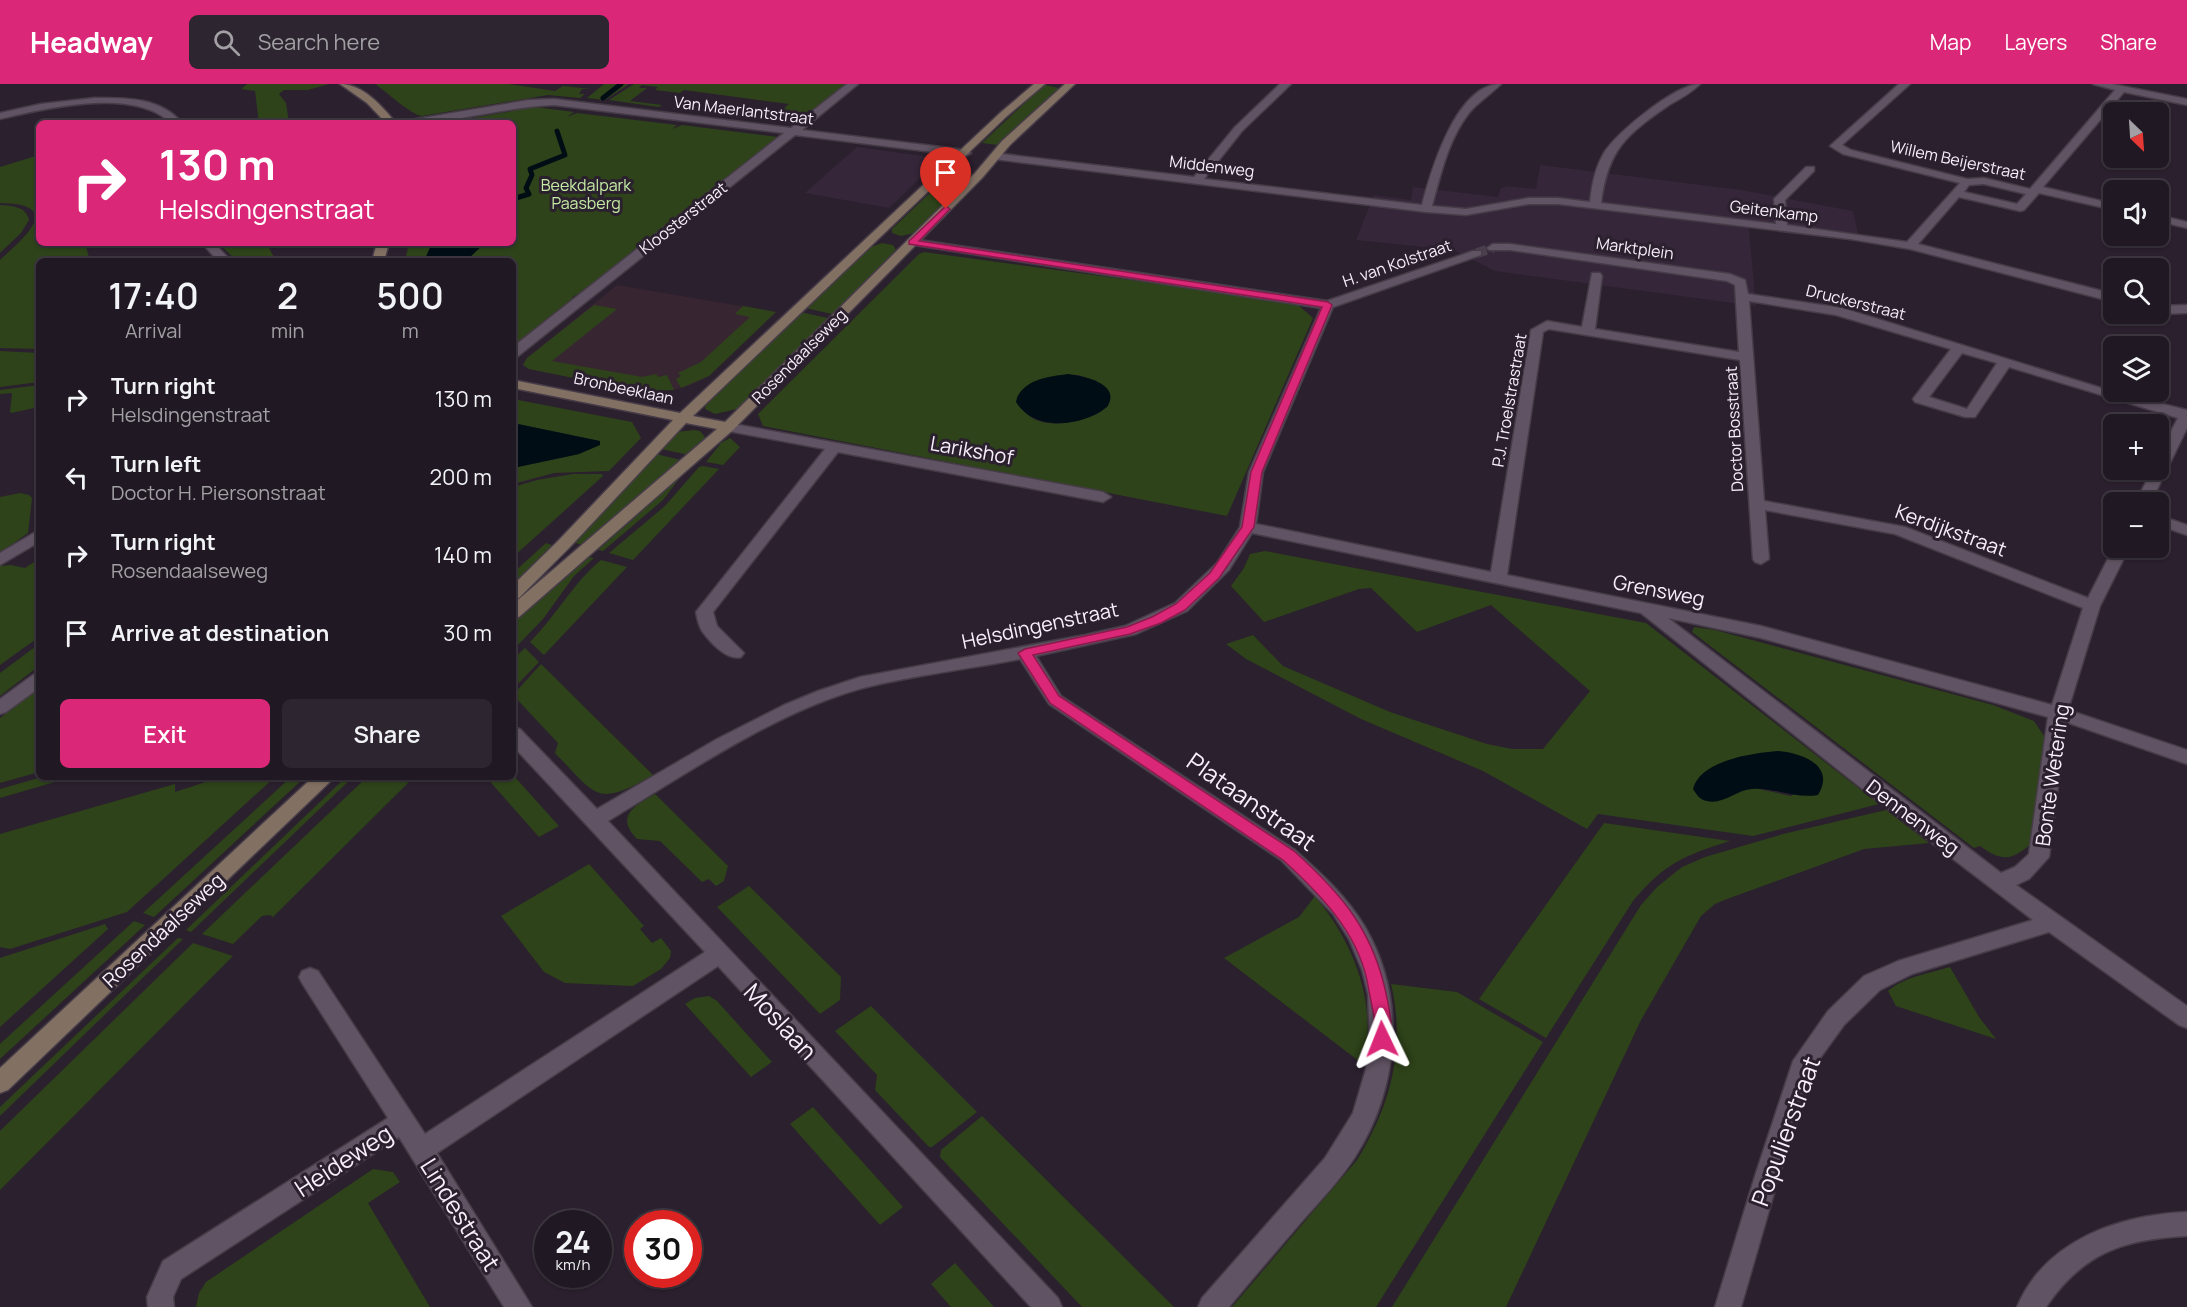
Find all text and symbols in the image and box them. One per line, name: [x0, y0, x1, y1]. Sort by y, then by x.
search box: [189, 15, 609, 69]
text: Headway: [30, 23, 153, 61]
icon: search: [210, 26, 243, 59]
text: Search here: [258, 27, 380, 57]
text: Map: [1930, 28, 1971, 56]
text: Layers: [2004, 28, 2067, 56]
text: Share: [2100, 28, 2157, 56]
street label: Van Maerlantstraat: [673, 90, 815, 130]
north arrow: [2103, 102, 2169, 168]
map controls: [2103, 102, 2169, 558]
text: 130 m: [159, 135, 276, 193]
street label: Willem Beijerstraat: [1888, 135, 2028, 185]
icon: right: [60, 144, 138, 222]
pin: [920, 147, 971, 209]
street label: Middenweg: [1168, 150, 1256, 182]
icon: arrive: [929, 156, 962, 189]
park label: Beekdalpark Paasberg: [541, 174, 632, 214]
street label: Kloosterstraat: [635, 177, 731, 259]
button: sound: [2103, 180, 2169, 246]
text: Helsdingenstraat: [159, 190, 374, 227]
street label: Geitenkamp: [1729, 195, 1819, 227]
street label: Marktplein: [1595, 232, 1675, 264]
street label: H. van Kolstraat: [1340, 234, 1454, 292]
button: search: [2103, 258, 2169, 324]
text: 17:40: [108, 271, 199, 320]
text: 2: [277, 271, 298, 320]
text: 500: [377, 271, 444, 320]
street label: Druckerstraat: [1804, 279, 1908, 325]
street label: Rosendaalseweg: [747, 304, 851, 408]
text: Arrival: [125, 317, 182, 344]
text: min: [271, 317, 304, 344]
text: m: [402, 317, 419, 344]
street label: P.J. Troelstrastraat: [1486, 331, 1532, 469]
button: layers: [2103, 336, 2169, 402]
street label: Doctor Bosstraat: [1720, 366, 1748, 492]
street label: Bronbeeklaan: [572, 367, 676, 409]
text: Turn right: [111, 371, 216, 401]
icon: right: [60, 383, 93, 416]
text: 130 m: [435, 384, 492, 414]
text: Helsdingenstraat: [111, 401, 271, 428]
button: +: [2103, 414, 2169, 480]
street label: Larikshof: [928, 429, 1016, 471]
text: Turn left: [111, 449, 201, 479]
icon: left: [60, 461, 93, 494]
text: 200 m: [430, 462, 492, 492]
text: Doctor H. Piersonstraat: [111, 479, 326, 506]
button: −: [2103, 492, 2169, 558]
street label: Kerdijkstraat: [1892, 497, 2010, 563]
text: Turn right: [111, 527, 216, 557]
icon: right: [60, 539, 93, 572]
text: 140 m: [434, 540, 492, 570]
text: Rosendaalseweg: [111, 557, 268, 584]
street label: Grensweg: [1611, 568, 1707, 612]
street label: Helsdingenstraat: [959, 595, 1121, 655]
icon: arrive: [60, 617, 93, 650]
text: Arrive at destination: [111, 618, 329, 648]
text: 30 m: [443, 618, 492, 648]
button: Exit: [60, 699, 270, 768]
button: Share: [282, 699, 492, 768]
street label: Bonte Wetering: [2029, 702, 2075, 848]
street label: Plataanstraat: [1181, 744, 1323, 858]
street label: Dennenweg: [1861, 773, 1965, 861]
street label: Rosendaalseweg: [96, 867, 230, 993]
street label: Moslaan: [737, 976, 825, 1066]
position arrow: [1350, 1007, 1414, 1071]
street label: Populierstraat: [1743, 1052, 1827, 1210]
street label: Heideweg: [288, 1116, 398, 1204]
street label: Lindestraat: [413, 1151, 509, 1277]
speed limit sign: 30: [624, 1210, 702, 1288]
text: 24: [555, 1221, 591, 1262]
text: km/h: [556, 1254, 590, 1275]

